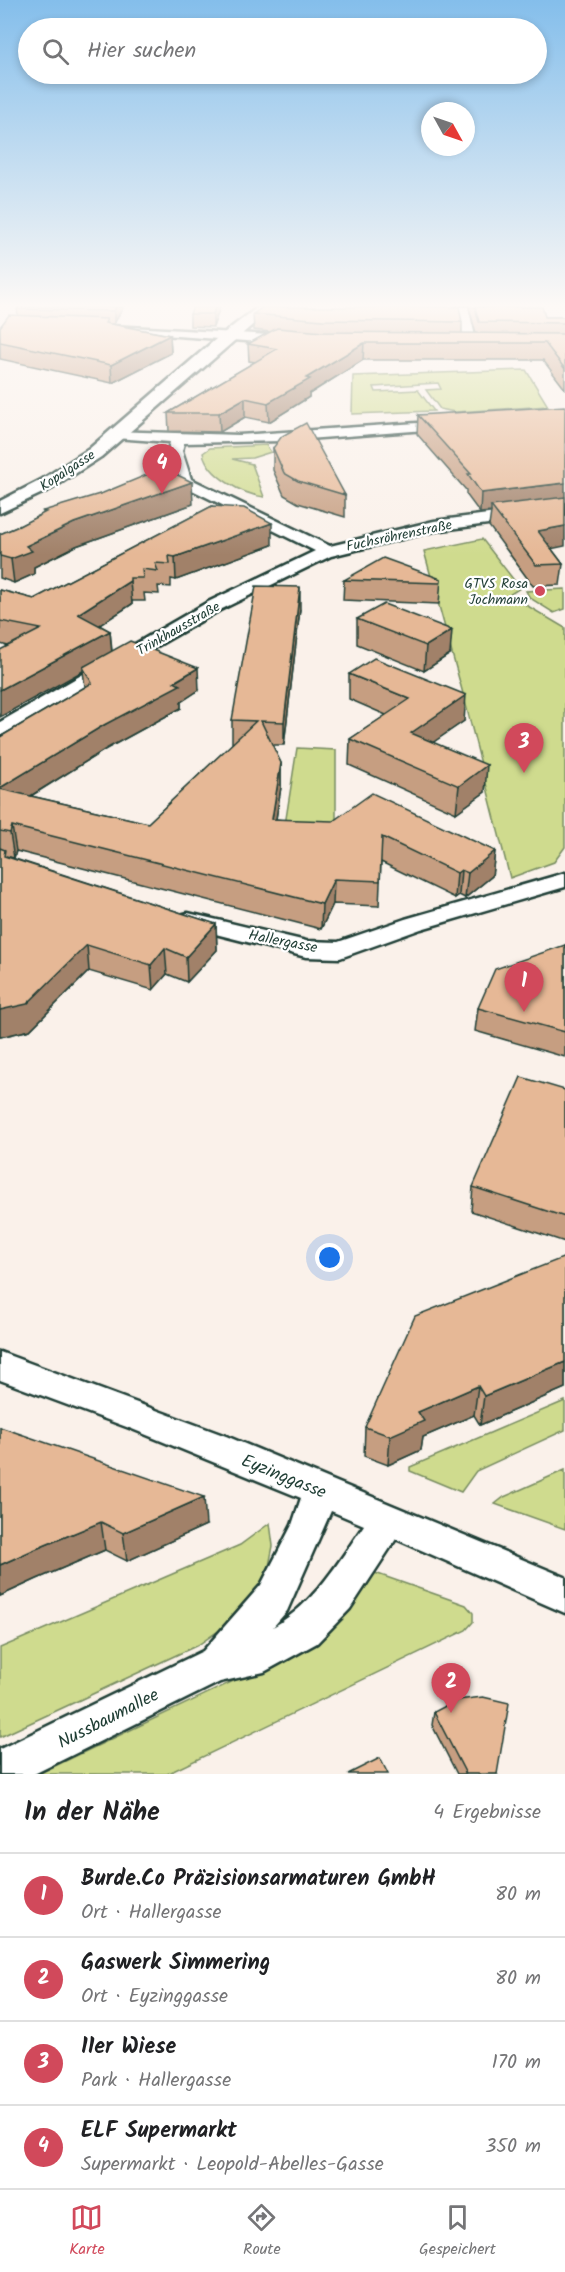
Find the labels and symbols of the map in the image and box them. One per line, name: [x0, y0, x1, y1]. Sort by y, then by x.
north arrow: [421, 102, 475, 156]
street label: Kopalgasse: [35, 444, 100, 497]
pin: 4: [142, 444, 182, 494]
street label: Fuchsröhrenstraße: [344, 514, 455, 558]
place label: GTVS Rosa Jochmann: [464, 573, 528, 611]
marker: GTVS Rosa Jochmann: [533, 584, 547, 598]
street label: Trinkhausstraße: [133, 596, 225, 662]
pin: 3: [504, 724, 544, 773]
street label: Hallergasse: [246, 924, 320, 960]
pin: 1: [504, 962, 544, 1012]
your location: [315, 1243, 344, 1272]
street label: Eyzinggasse: [236, 1447, 330, 1508]
pin: 2: [432, 1664, 470, 1713]
street label: Nussbaumallee: [53, 1681, 165, 1757]

